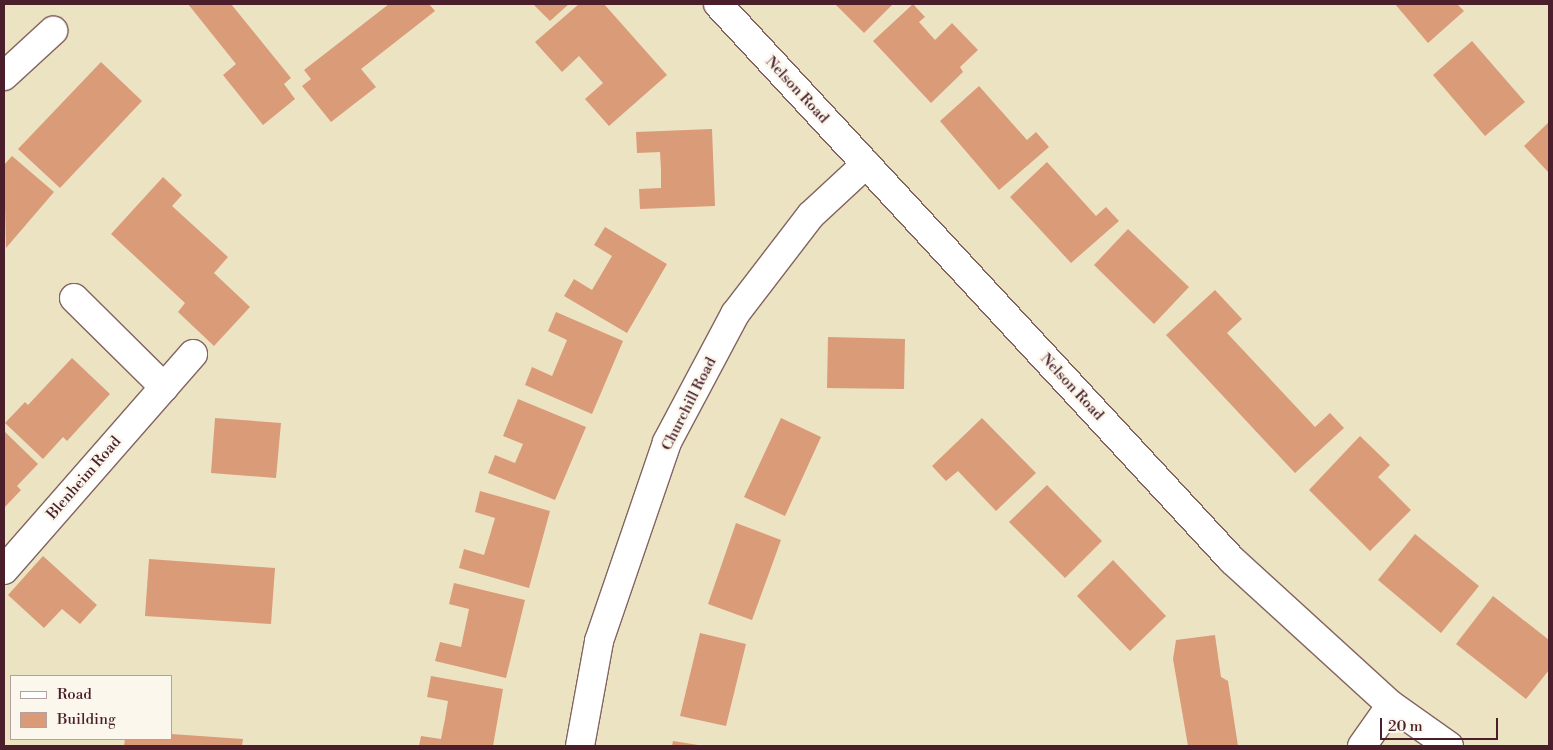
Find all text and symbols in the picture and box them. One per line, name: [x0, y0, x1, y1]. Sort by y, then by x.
street label: Nelson Road: [761, 53, 833, 127]
street label: Nelson Road: [1036, 350, 1108, 424]
street label: Churchill Road: [658, 354, 720, 454]
street label: Blenheim Road: [43, 433, 125, 523]
legend: [10, 675, 172, 740]
text: Road: [57, 685, 92, 704]
scale bar: [1383, 708, 1500, 740]
text: Building: [57, 710, 116, 729]
text: 20 m: [1388, 717, 1423, 736]

